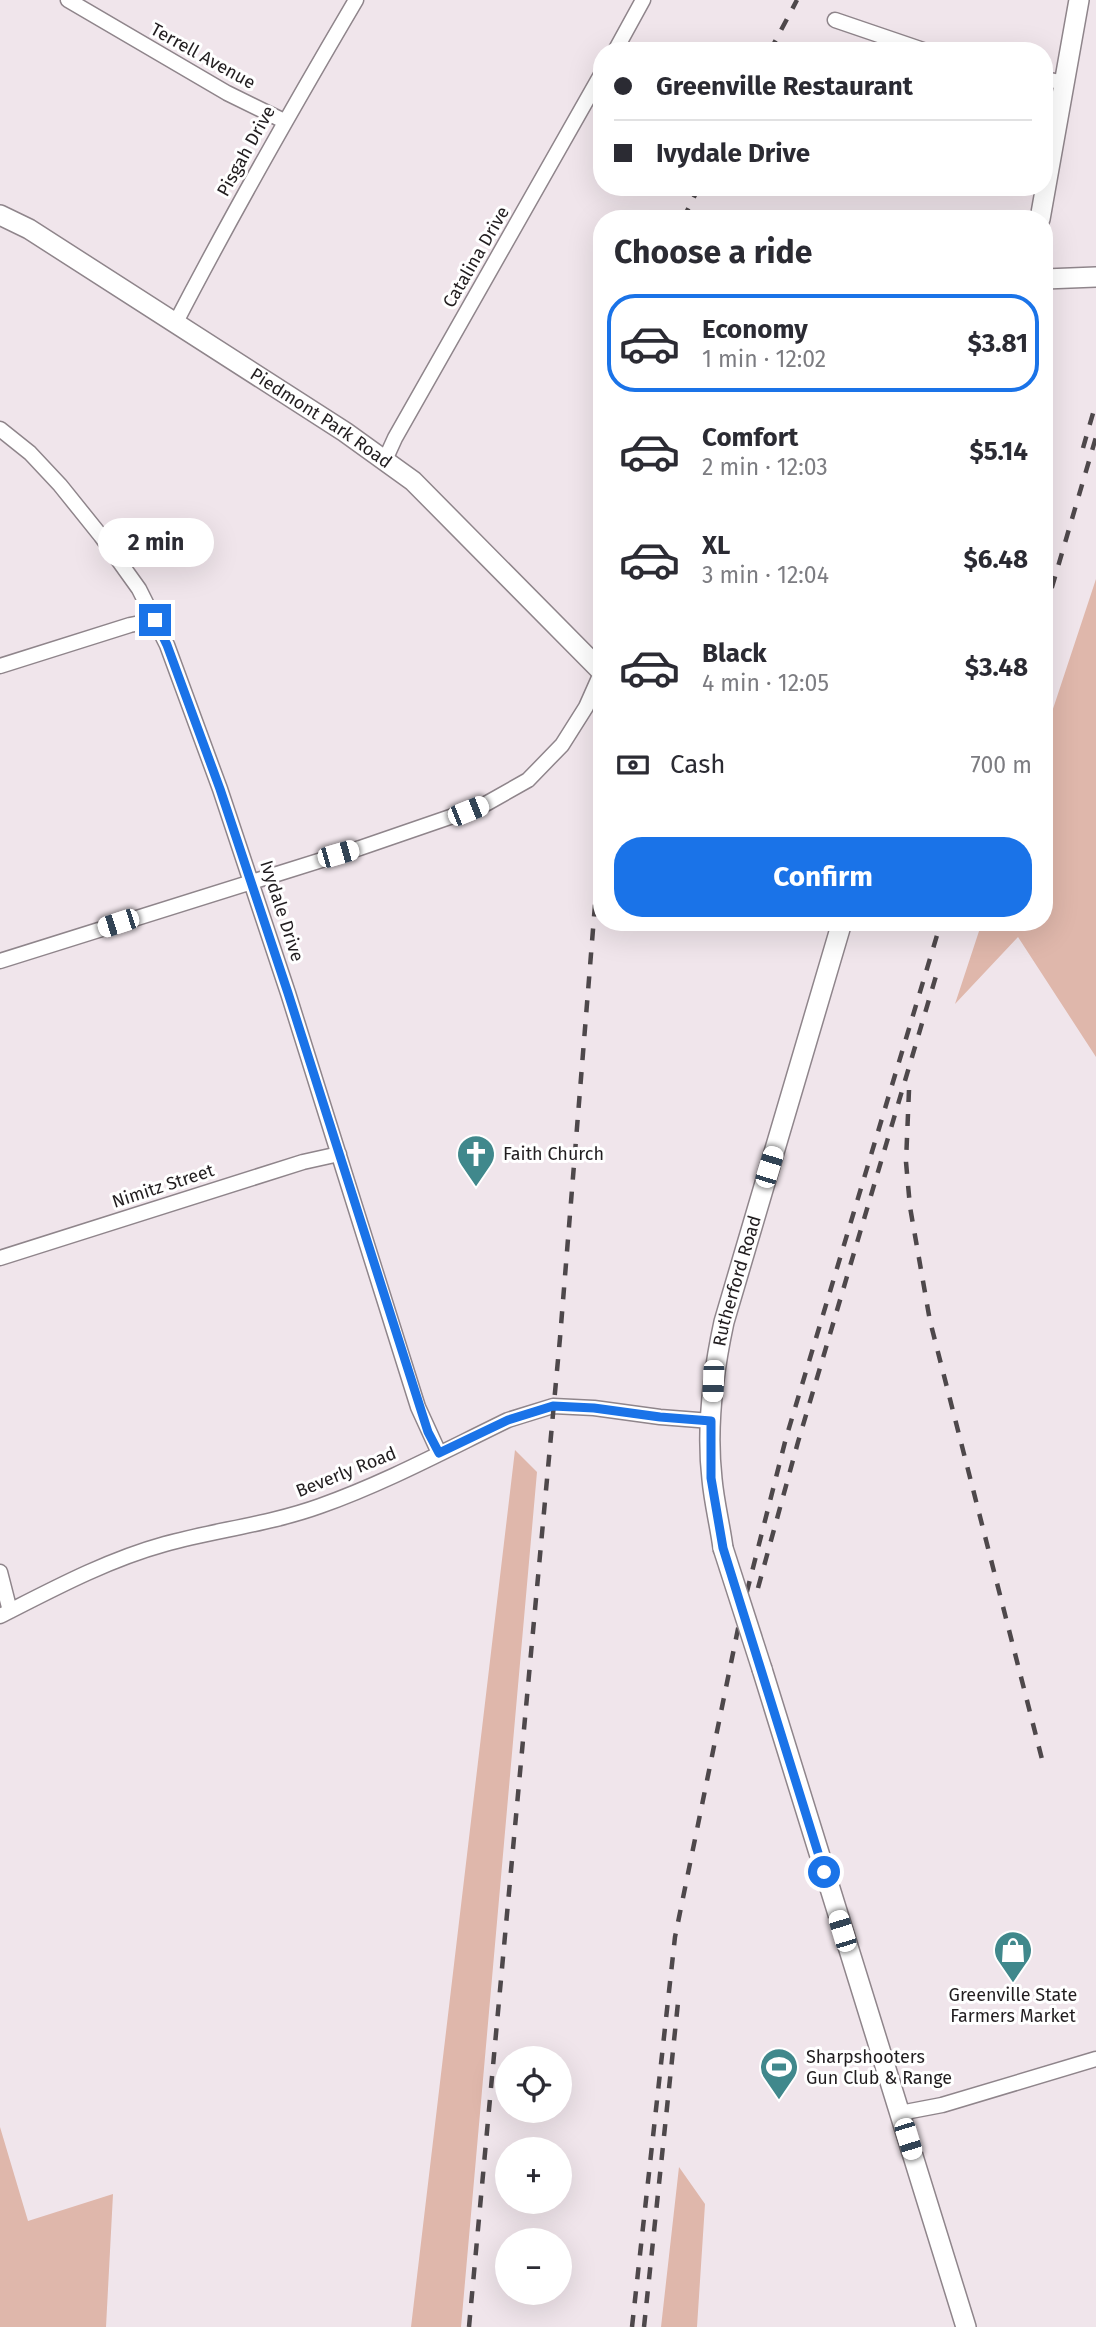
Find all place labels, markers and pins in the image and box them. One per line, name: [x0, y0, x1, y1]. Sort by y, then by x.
church icon: Faith Church: [455, 1133, 497, 1188]
place label: Faith Church: [503, 1143, 604, 1165]
shop icon: Greenville State Farmers Market: [992, 1929, 1034, 1984]
place label: Greenville State Farmers Market: [949, 1984, 1077, 2027]
sports icon: Sharpshooters Gun Club & Range: [758, 2046, 800, 2101]
place label: Sharpshooters Gun Club & Range: [806, 2046, 952, 2089]

